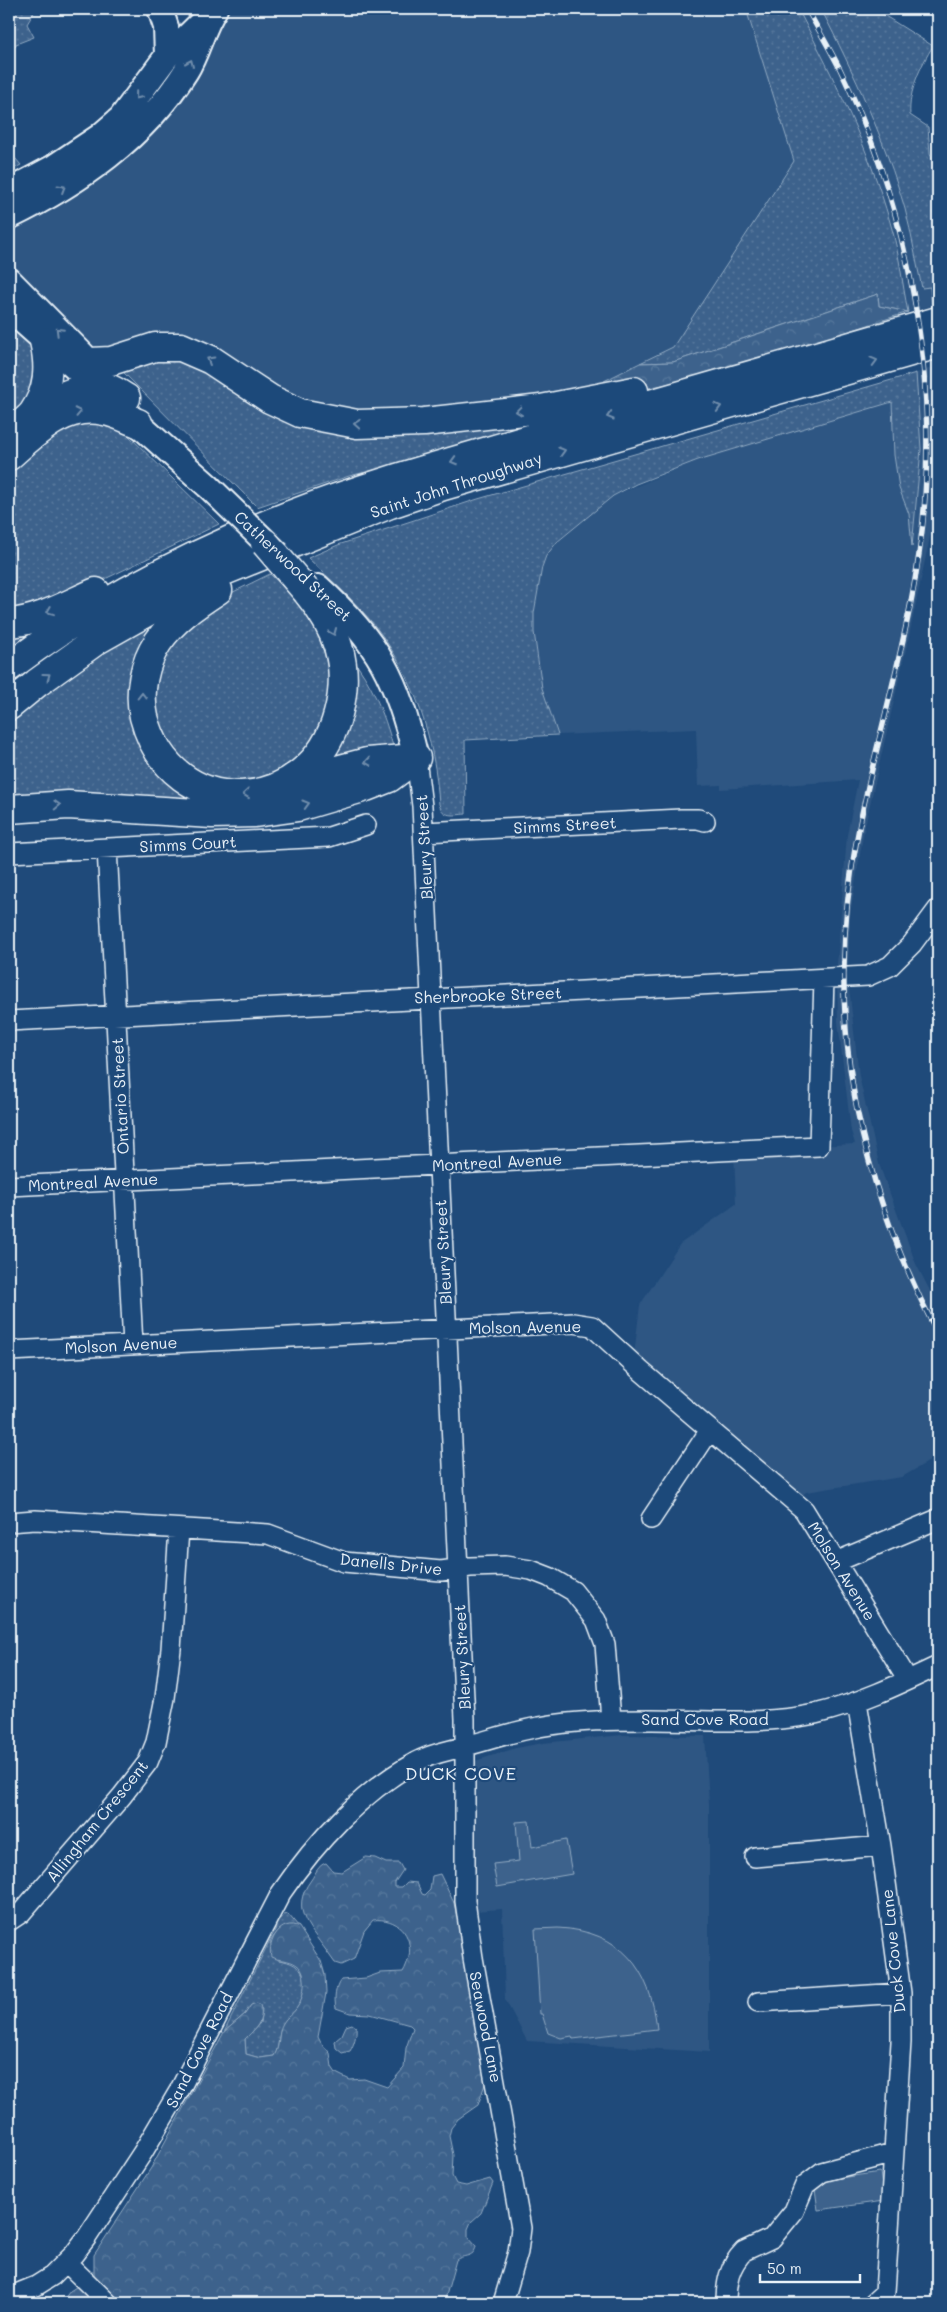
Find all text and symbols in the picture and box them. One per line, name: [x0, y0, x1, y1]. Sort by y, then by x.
one-way arrow: [184, 59, 195, 68]
one-way arrow: [136, 90, 144, 99]
one-way arrow: [57, 184, 66, 194]
one-way arrow: [55, 328, 64, 337]
one-way arrow: [207, 357, 216, 367]
one-way arrow: [869, 357, 878, 367]
one-way arrow: [713, 402, 722, 412]
one-way arrow: [515, 405, 523, 416]
one-way arrow: [73, 407, 82, 417]
one-way arrow: [606, 410, 614, 420]
one-way arrow: [353, 418, 361, 429]
street label: Saint John Throughway: [367, 447, 544, 522]
one-way arrow: [557, 447, 565, 457]
one-way arrow: [450, 456, 458, 466]
street label: Catherwood Street: [230, 506, 356, 625]
one-way arrow: [47, 606, 55, 616]
one-way arrow: [327, 627, 338, 636]
one-way arrow: [41, 673, 51, 682]
one-way arrow: [137, 692, 147, 700]
one-way arrow: [363, 757, 372, 767]
one-way arrow: [242, 788, 250, 799]
street label: Bleury Street: [410, 794, 437, 900]
one-way arrow: [54, 800, 62, 810]
one-way arrow: [301, 800, 310, 810]
street label: Simms Street: [513, 811, 617, 838]
street label: Simms Court: [139, 830, 237, 857]
street label: Sherbrooke Street: [414, 981, 562, 1008]
street label: Ontario Street: [106, 1037, 133, 1155]
street label: Montreal Avenue: [431, 1148, 563, 1175]
street label: Montreal Avenue: [27, 1168, 159, 1195]
street label: Bleury Street: [429, 1199, 456, 1305]
street label: Molson Avenue: [468, 1315, 582, 1338]
street label: Molson Avenue: [64, 1331, 178, 1358]
street label: Molson Avenue: [804, 1517, 881, 1624]
street label: Danells Drive: [339, 1548, 443, 1579]
street label: Bleury Street: [448, 1604, 475, 1710]
street label: Sand Cove Road: [641, 1708, 769, 1729]
street label: Allingham Crescent: [41, 1755, 152, 1886]
district label: DUCK COVE: [405, 1761, 517, 1785]
street label: Duck Cove Lane: [876, 1888, 909, 2014]
street label: Seawood Lane: [465, 1970, 508, 2084]
street label: Sand Cove Road: [160, 1988, 237, 2111]
scale bar: [760, 2252, 860, 2284]
text: 50 m: [767, 2258, 802, 2278]

